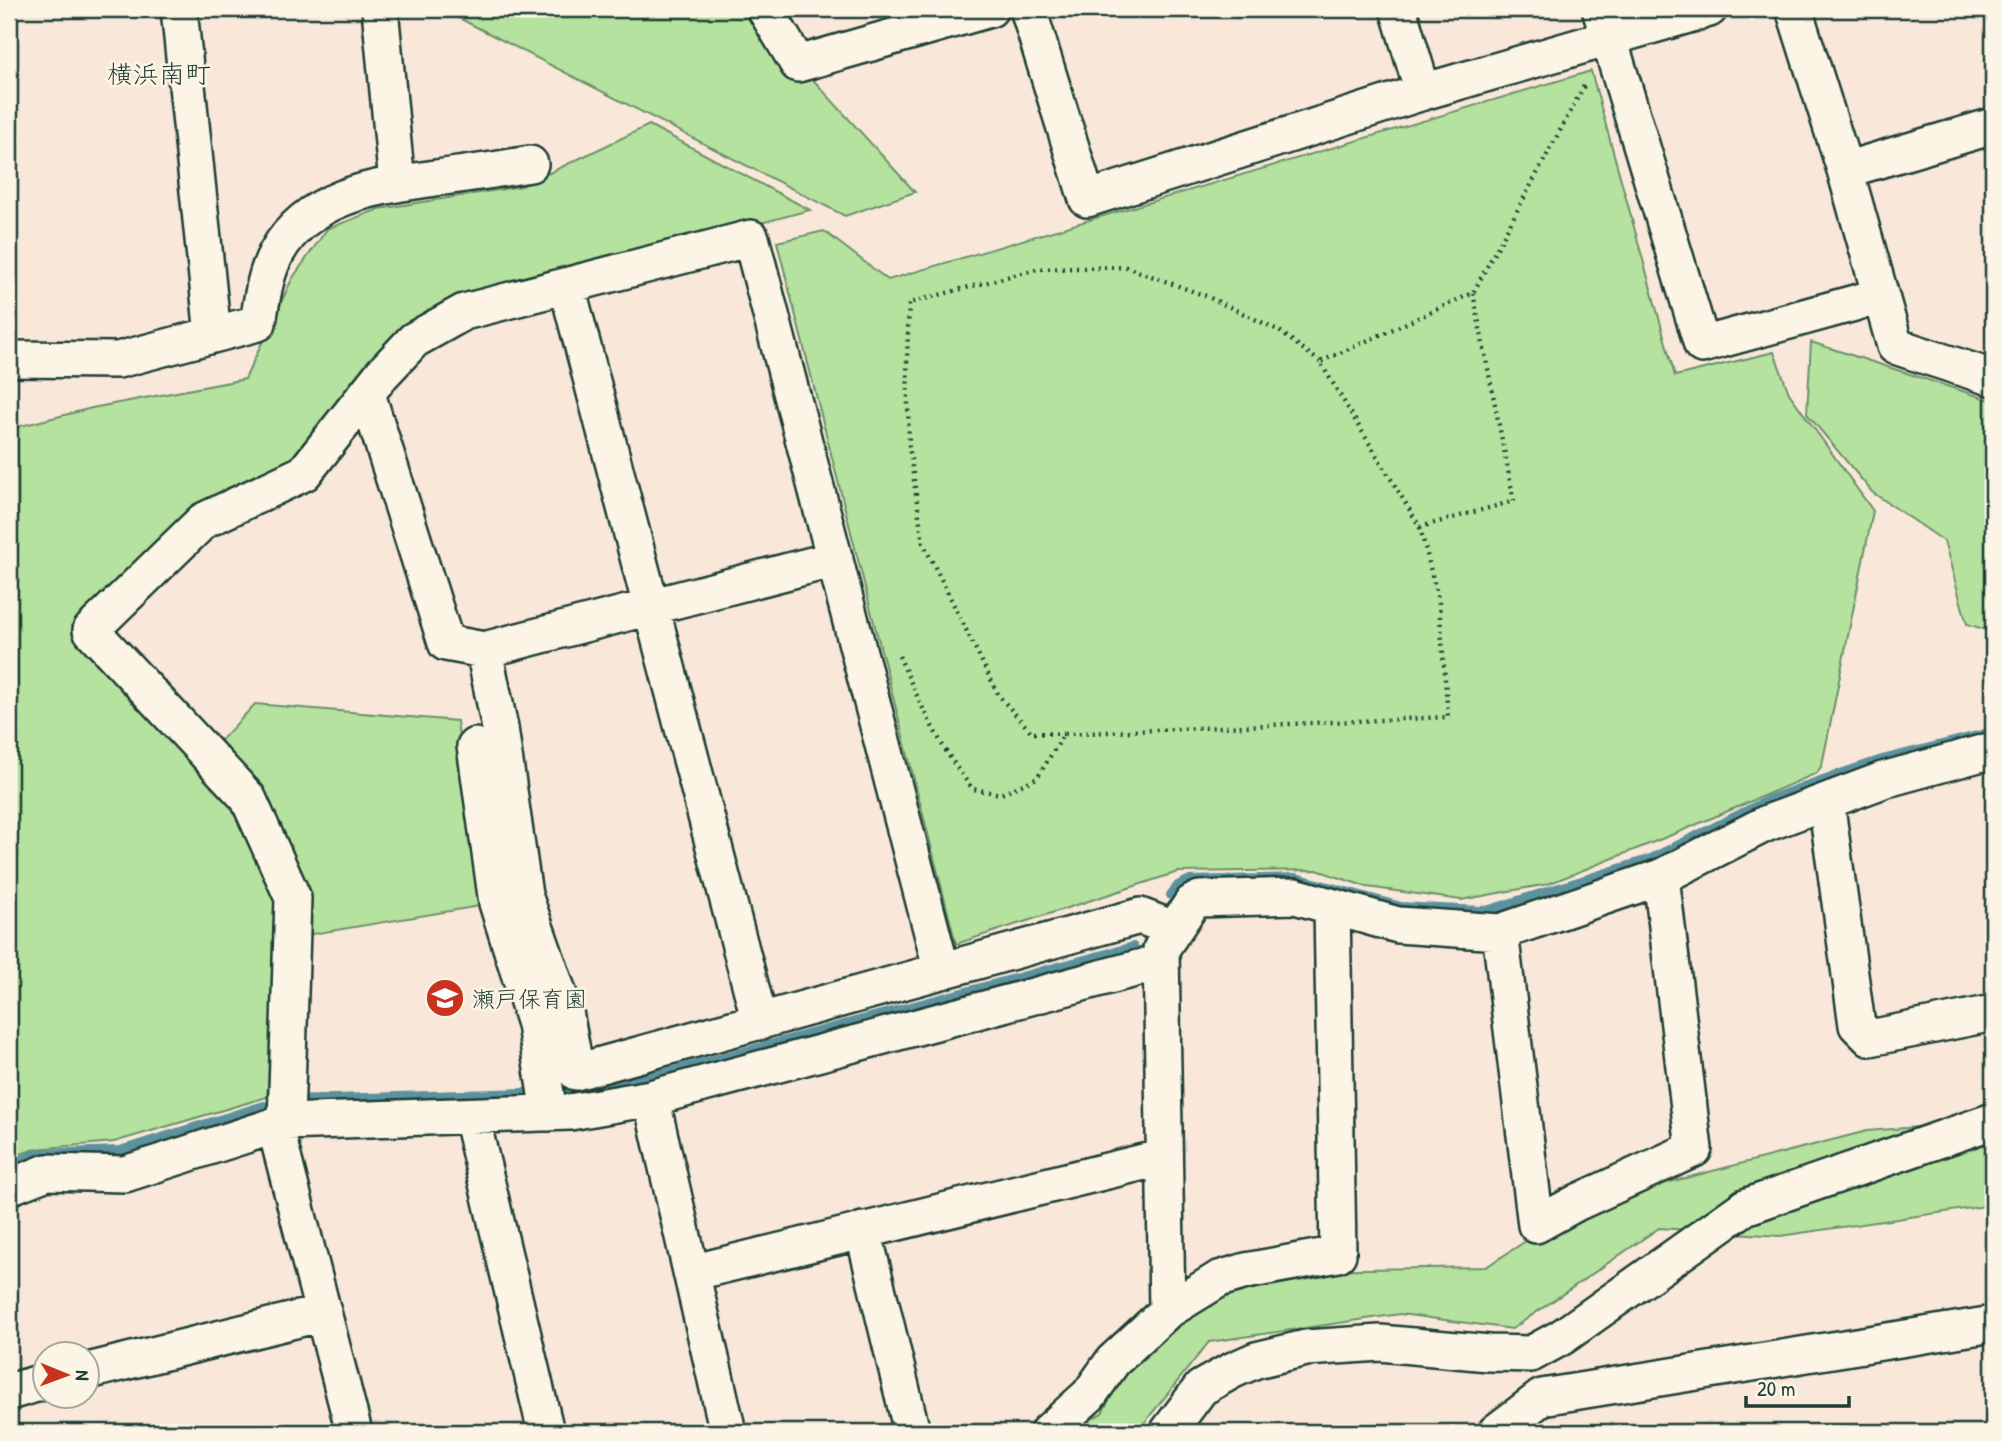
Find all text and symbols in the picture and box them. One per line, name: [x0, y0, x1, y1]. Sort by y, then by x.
district label: 横浜南町: [107, 56, 211, 91]
school or university icon: 瀬戸保育園: [424, 977, 466, 1019]
place label: 瀬戸保育園: [472, 983, 587, 1014]
north arrow: [32, 1340, 102, 1410]
scale bar: [1746, 1364, 1850, 1408]
text: N: [70, 1370, 96, 1381]
text: 20 m: [1757, 1374, 1795, 1403]

